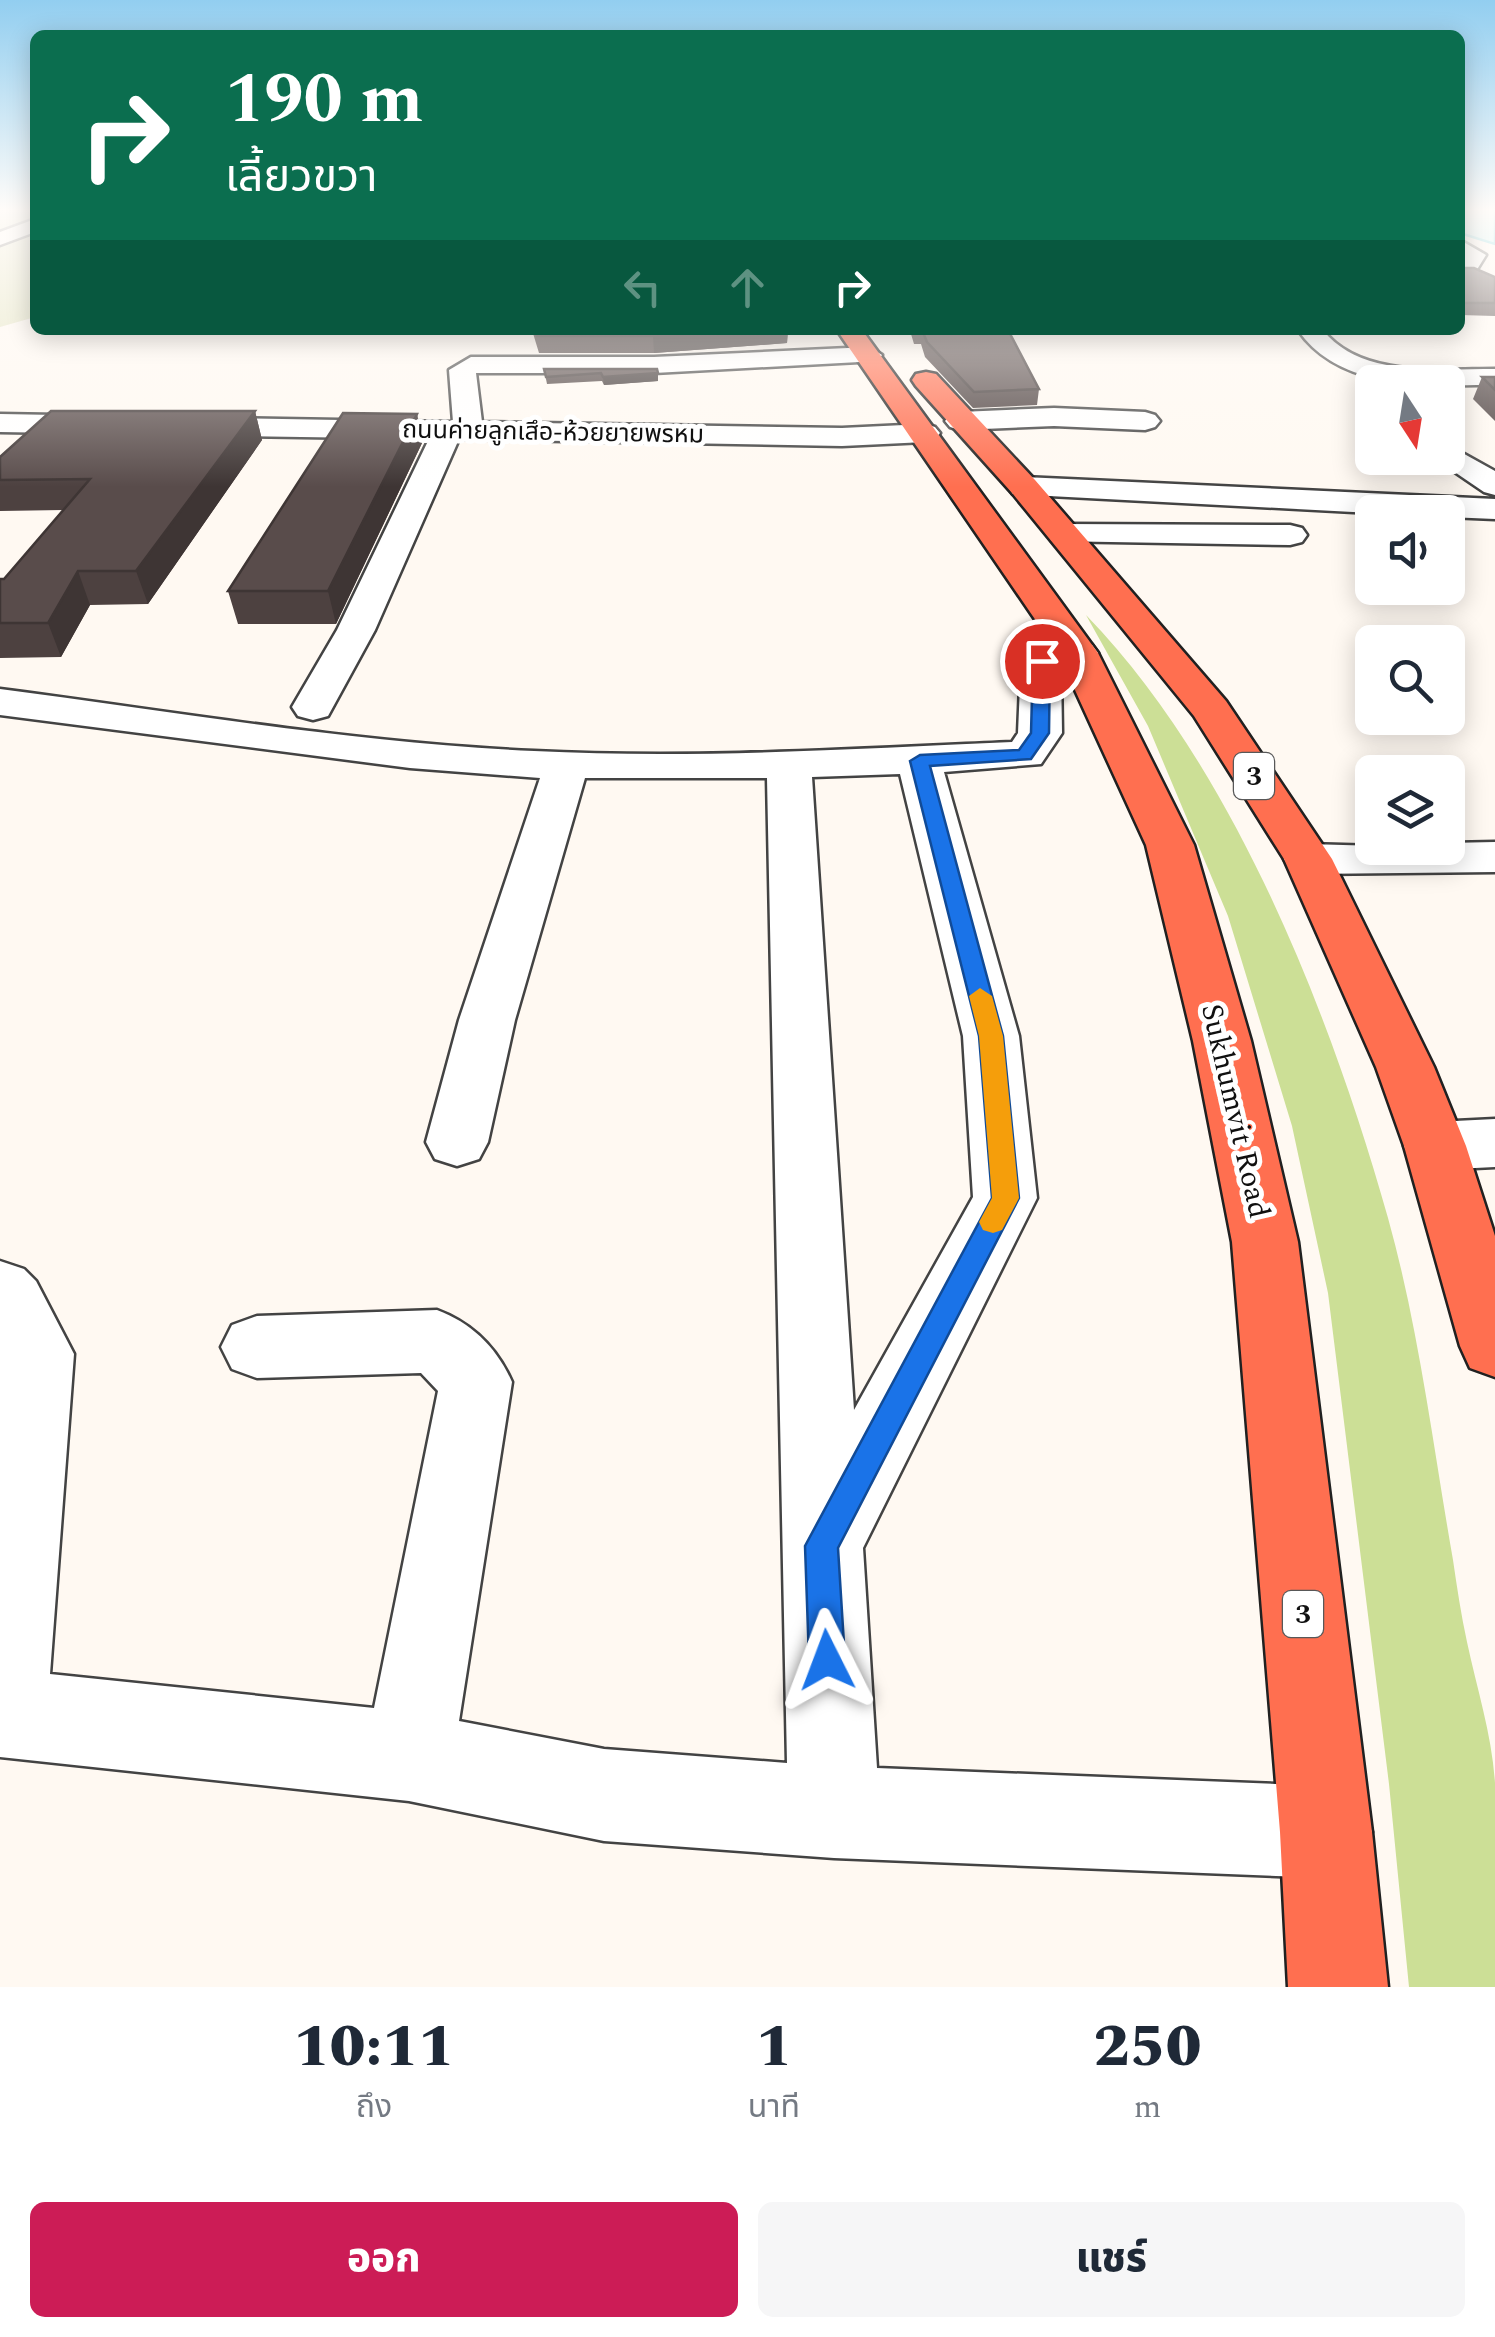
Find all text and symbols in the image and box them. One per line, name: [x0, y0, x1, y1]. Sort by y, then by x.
text: 190 m: [225, 47, 423, 153]
icon: right: [60, 70, 190, 200]
text: เลี้ยวขวา: [225, 143, 377, 212]
icon: left: [615, 260, 670, 315]
icon: ahead: [720, 260, 775, 315]
icon: right: [825, 260, 880, 315]
north arrow: [1355, 365, 1465, 475]
map controls: [1355, 365, 1465, 865]
street label: ถนนค่ายลูกเสึอ-ห้วยยายพรหม: [402, 411, 704, 455]
button: sound: [1355, 495, 1465, 605]
pin: [1000, 619, 1085, 704]
button: search: [1355, 625, 1465, 735]
icon: arrive: [1015, 634, 1070, 689]
road number: 3: [1234, 753, 1274, 799]
button: layers: [1355, 755, 1465, 865]
street label: Sukhumvit Road: [1188, 999, 1282, 1223]
road number: 3: [1283, 1591, 1323, 1637]
position arrow: [775, 1608, 879, 1712]
text: 10:11: [294, 2001, 454, 2093]
text: 1: [756, 2001, 792, 2093]
text: 250: [1093, 2001, 1201, 2093]
text: ถึง: [356, 2083, 392, 2132]
text: นาที: [748, 2083, 800, 2132]
text: m: [1134, 2083, 1161, 2132]
button: ออก: [30, 2202, 738, 2317]
button: แชร์: [758, 2202, 1465, 2317]

